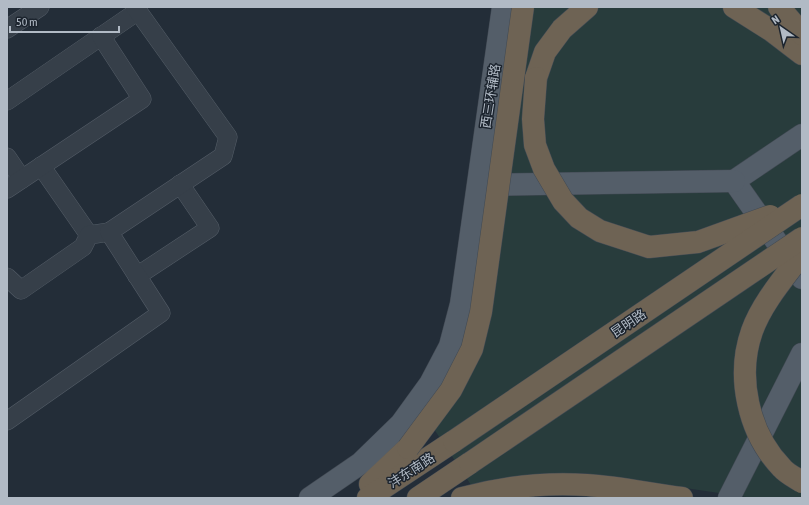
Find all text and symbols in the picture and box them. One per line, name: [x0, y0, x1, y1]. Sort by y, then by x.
scale bar: [10, 8, 119, 34]
north arrow: [761, 8, 801, 48]
text: N: [769, 13, 781, 27]
text: 50 m: [16, 15, 38, 29]
street label: 西三环辅路: [478, 63, 503, 129]
street label: 昆明路: [608, 306, 649, 341]
street label: 沣东南路: [385, 450, 437, 491]

